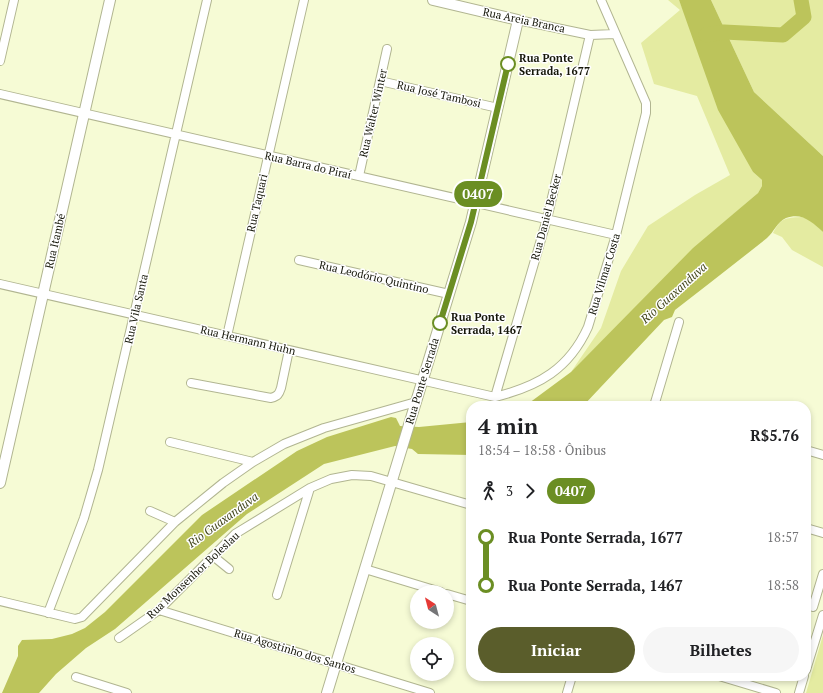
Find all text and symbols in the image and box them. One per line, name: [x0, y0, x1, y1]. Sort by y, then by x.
street label: Rua Areia Branca: [482, 4, 567, 36]
place label: Rua Ponte Serrada, 1677: [519, 51, 590, 78]
marker: Rua Ponte Serrada, 1677: [500, 56, 516, 72]
street label: Rua Walter Winter: [356, 67, 390, 159]
street label: Rua José Tambosi: [396, 78, 482, 110]
street label: Rua Barra do Piraí: [263, 148, 353, 182]
street label: Rua Daniel Becker: [528, 171, 564, 262]
street label: Rua Taquari: [244, 173, 270, 233]
line badge: 0407: [450, 181, 506, 207]
text: 0407: [462, 184, 494, 203]
street label: Rua Itambé: [42, 212, 68, 270]
street label: Rua Vilmar Costa: [585, 231, 623, 317]
street label: Rua Leodório Quintino: [318, 258, 430, 296]
water label: Rio Guaxanduva: [637, 259, 710, 327]
street label: Rua Vila Santa: [121, 272, 151, 345]
place label: Rua Ponte Serrada, 1467: [451, 310, 522, 337]
marker: Rua Ponte Serrada, 1467: [432, 315, 448, 331]
street label: Rua Hermann Huhn: [199, 322, 297, 358]
street label: Rua Ponte Serrada: [402, 336, 442, 426]
text: 4 min: [478, 411, 538, 440]
text: R$5.76: [750, 425, 799, 445]
text: 18:54 – 18:58 · Ônibus: [478, 441, 606, 459]
icon: walk: [478, 480, 500, 502]
icon: forward: [519, 480, 541, 502]
text: 0407: [555, 481, 587, 500]
text: 3: [506, 482, 513, 500]
water label: Rio Guaxanduva: [184, 489, 261, 551]
text: Rua Ponte Serrada, 1677: [508, 527, 683, 547]
street label: Rua Monsenhor Boleslau: [144, 528, 243, 622]
text: 18:57: [767, 528, 799, 546]
text: Rua Ponte Serrada, 1467: [508, 575, 683, 595]
text: 18:58: [767, 576, 799, 594]
north arrow: [410, 585, 454, 629]
map controls: [410, 585, 454, 681]
street label: Rua Agostinho dos Santos: [232, 626, 358, 676]
button: Iniciar: [478, 627, 635, 673]
button: Bilhetes: [643, 627, 799, 673]
button: locate: [410, 637, 454, 681]

